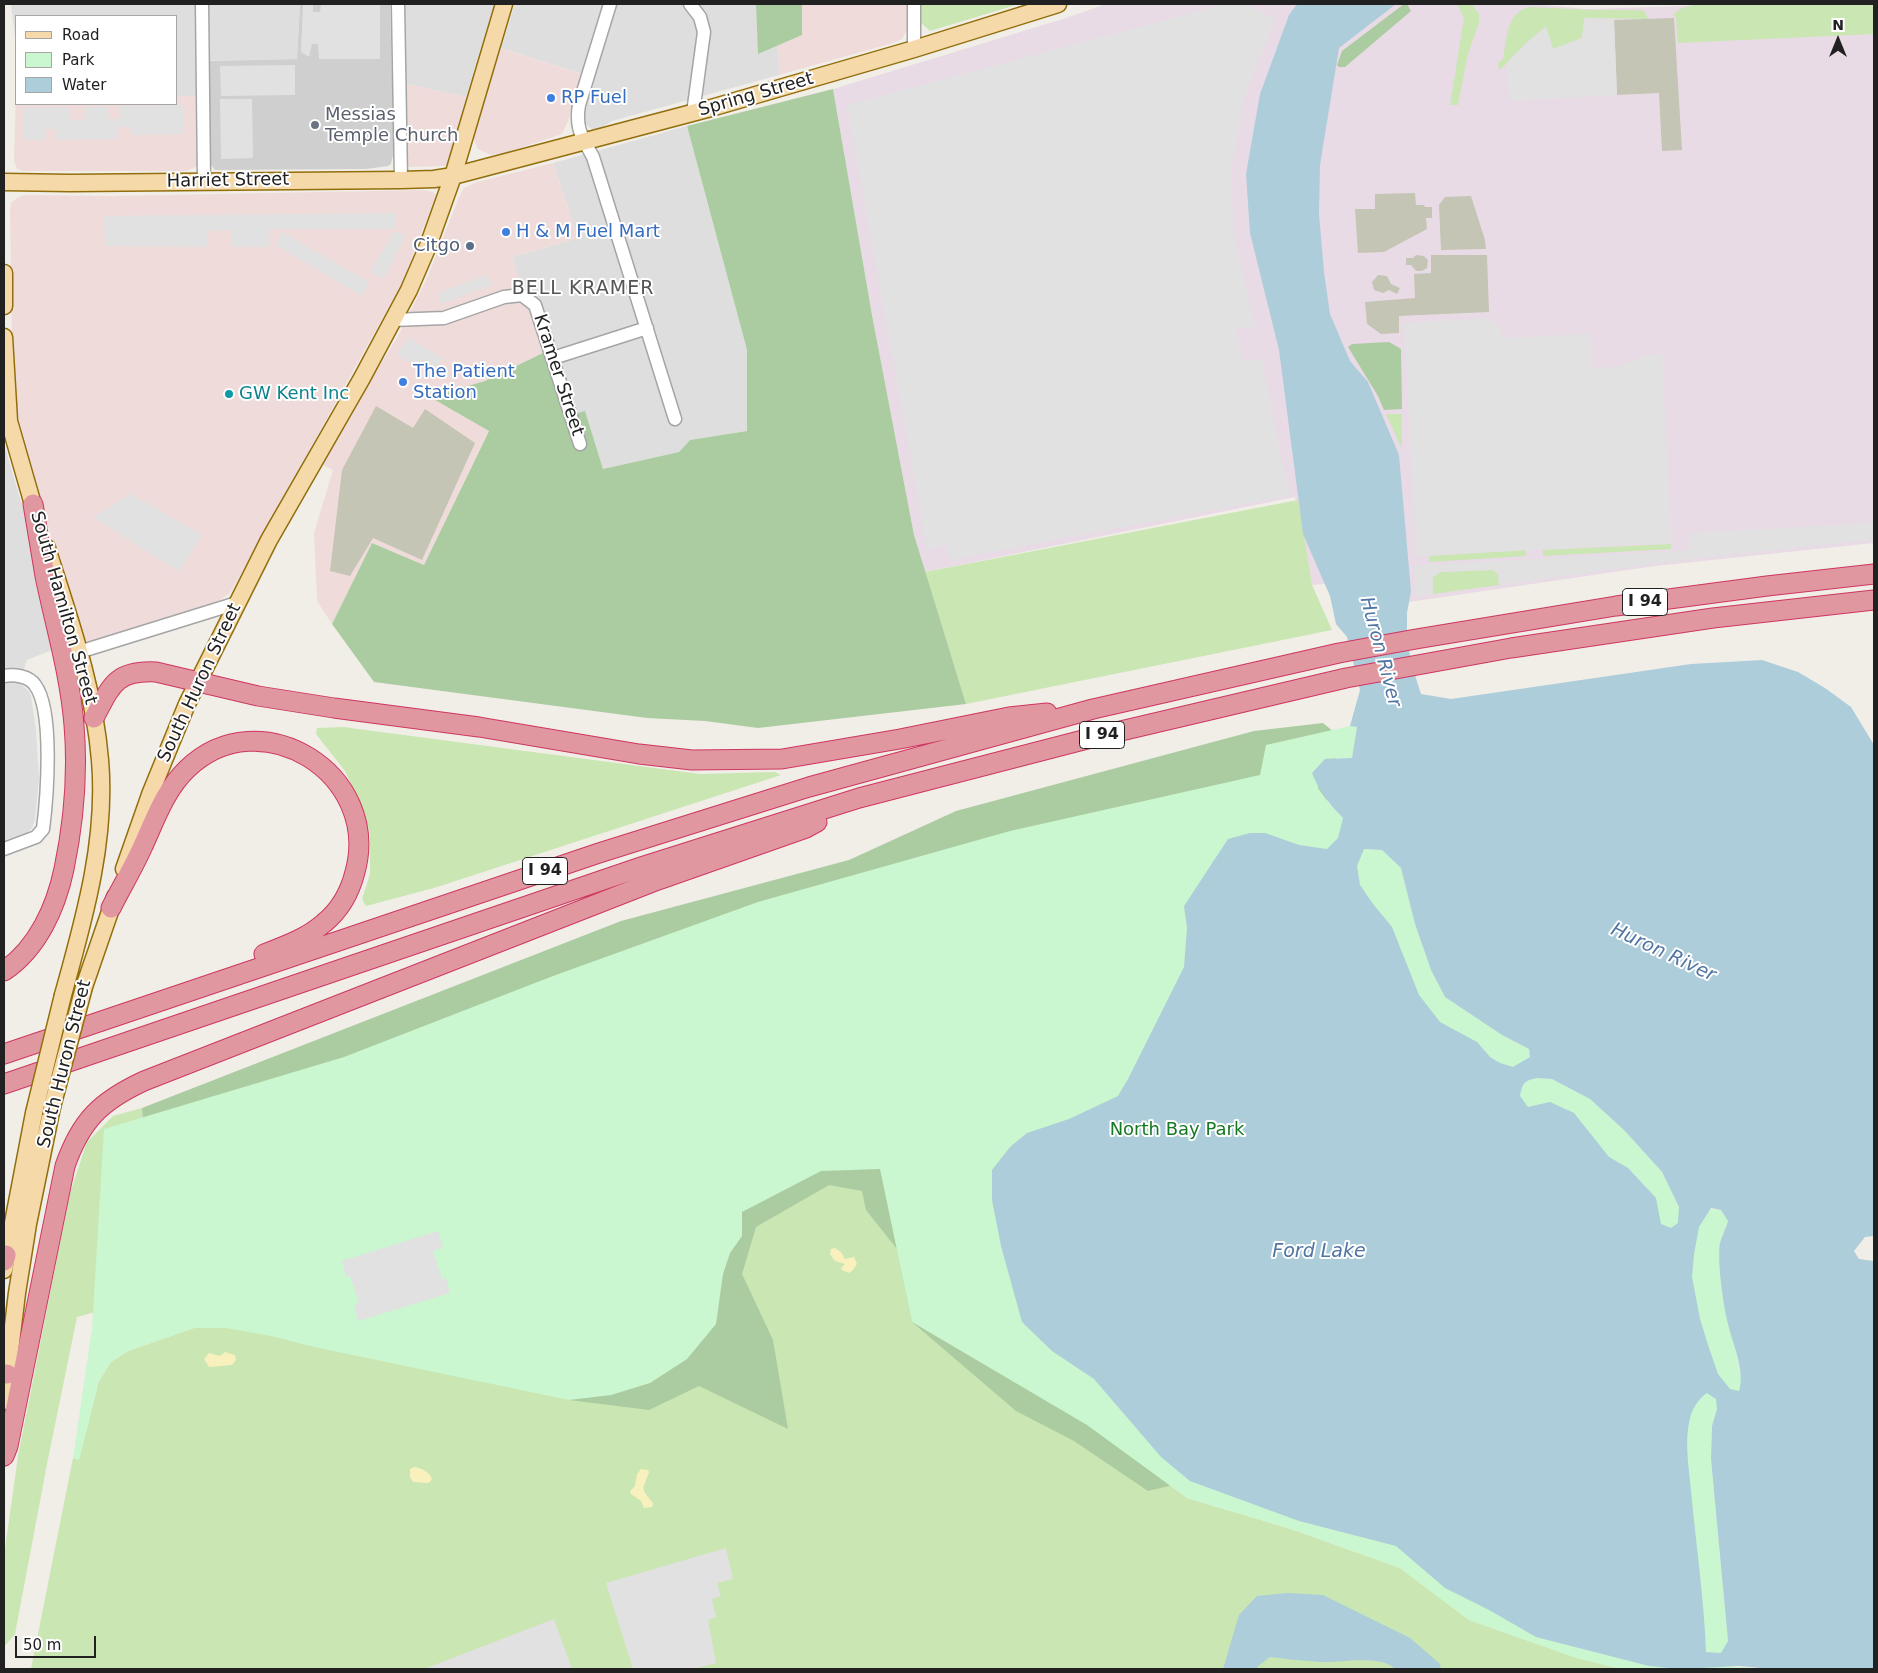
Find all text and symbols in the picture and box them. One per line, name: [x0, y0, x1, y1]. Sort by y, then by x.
legend: [15, 15, 178, 105]
north arrow: [1813, 15, 1863, 65]
text: N: [1832, 17, 1844, 33]
text: Road: [62, 26, 100, 44]
text: Park: [62, 51, 94, 69]
street label: Spring Street: [696, 68, 816, 122]
text: Water: [62, 76, 106, 94]
place label: RP Fuel: [561, 87, 627, 109]
marker: RP Fuel: [545, 92, 557, 104]
place label: Messias Temple Church: [325, 104, 458, 146]
marker: Messias Temple Church: [309, 119, 321, 131]
street label: Harriet Street: [167, 169, 289, 193]
place label: H & M Fuel Mart: [516, 221, 660, 243]
marker: H & M Fuel Mart: [500, 226, 512, 238]
place label: Citgo: [413, 235, 460, 257]
marker: Citgo: [464, 240, 476, 252]
district label: BELL KRAMER: [510, 278, 656, 300]
street label: Kramer Street: [528, 311, 588, 439]
place label: The Patient Station: [413, 361, 515, 404]
marker: The Patient Station: [397, 376, 409, 388]
place label: GW Kent Inc: [239, 383, 349, 405]
marker: GW Kent Inc: [223, 388, 235, 400]
street label: South Hamilton Street: [25, 509, 101, 707]
road number: I 94: [1622, 588, 1668, 616]
water label: Huron River: [1354, 594, 1406, 710]
street label: South Huron Street: [154, 600, 246, 766]
road number: I 94: [1080, 722, 1124, 748]
road number: I 94: [522, 858, 568, 884]
water label: Huron River: [1607, 919, 1719, 987]
street label: South Huron Street: [34, 978, 96, 1150]
park label: North Bay Park: [1110, 1119, 1244, 1141]
water label: Ford Lake: [1272, 1241, 1366, 1263]
scale bar: [18, 1626, 99, 1658]
text: 50 m: [23, 1636, 61, 1654]

